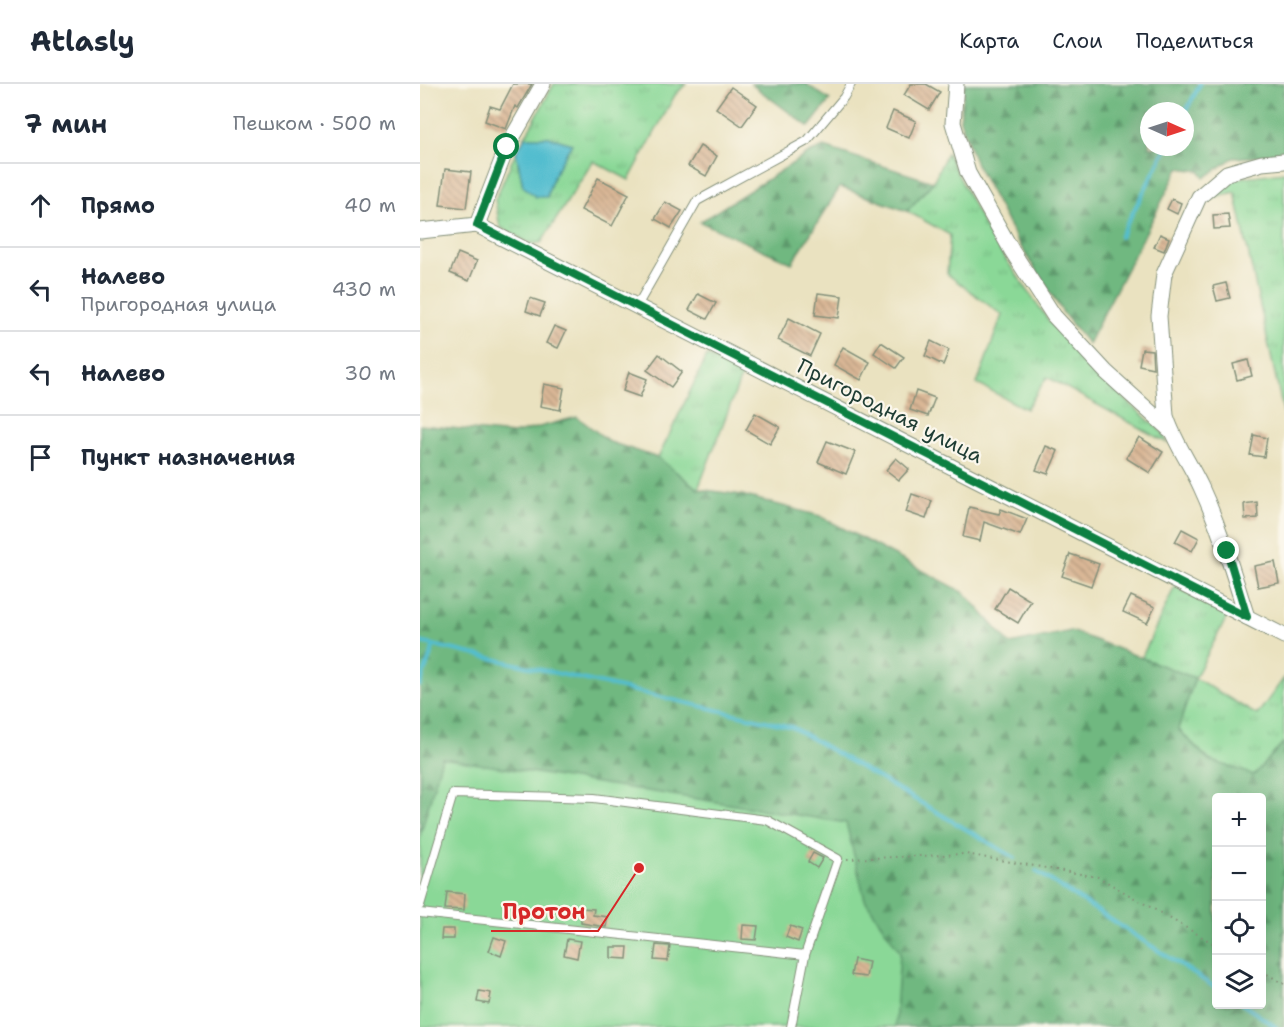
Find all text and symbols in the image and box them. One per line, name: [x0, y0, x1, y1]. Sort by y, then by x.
text: Atlasly: [30, 22, 135, 60]
text: Карта: [959, 27, 1019, 55]
text: Слои: [1052, 27, 1103, 55]
text: Поделиться: [1136, 27, 1254, 55]
north arrow: [1140, 102, 1194, 156]
text: 7 мин: [24, 106, 107, 141]
text: Пешком · 500 m: [233, 110, 396, 136]
route start: [493, 133, 519, 159]
icon: ahead: [24, 189, 57, 222]
text: Прямо: [81, 191, 155, 220]
text: 40 m: [344, 192, 396, 218]
text: Налево: [81, 262, 165, 291]
icon: left: [24, 273, 57, 306]
text: 430 m: [332, 276, 396, 302]
text: Пригородная улица: [81, 291, 276, 317]
street label: Пригородная улица: [792, 352, 988, 470]
icon: left: [24, 357, 57, 390]
text: Налево: [81, 359, 165, 388]
text: 30 m: [344, 360, 396, 386]
icon: arrive: [24, 441, 57, 474]
text: Пункт назначения: [81, 443, 295, 472]
route end: [1213, 537, 1239, 563]
map controls: [1212, 793, 1266, 1009]
button: +: [1212, 793, 1266, 847]
button: −: [1212, 847, 1266, 901]
callout: Протон: [491, 891, 598, 931]
text: Протон: [502, 897, 586, 926]
button: locate: [1212, 901, 1266, 955]
button: layers: [1212, 955, 1266, 1009]

